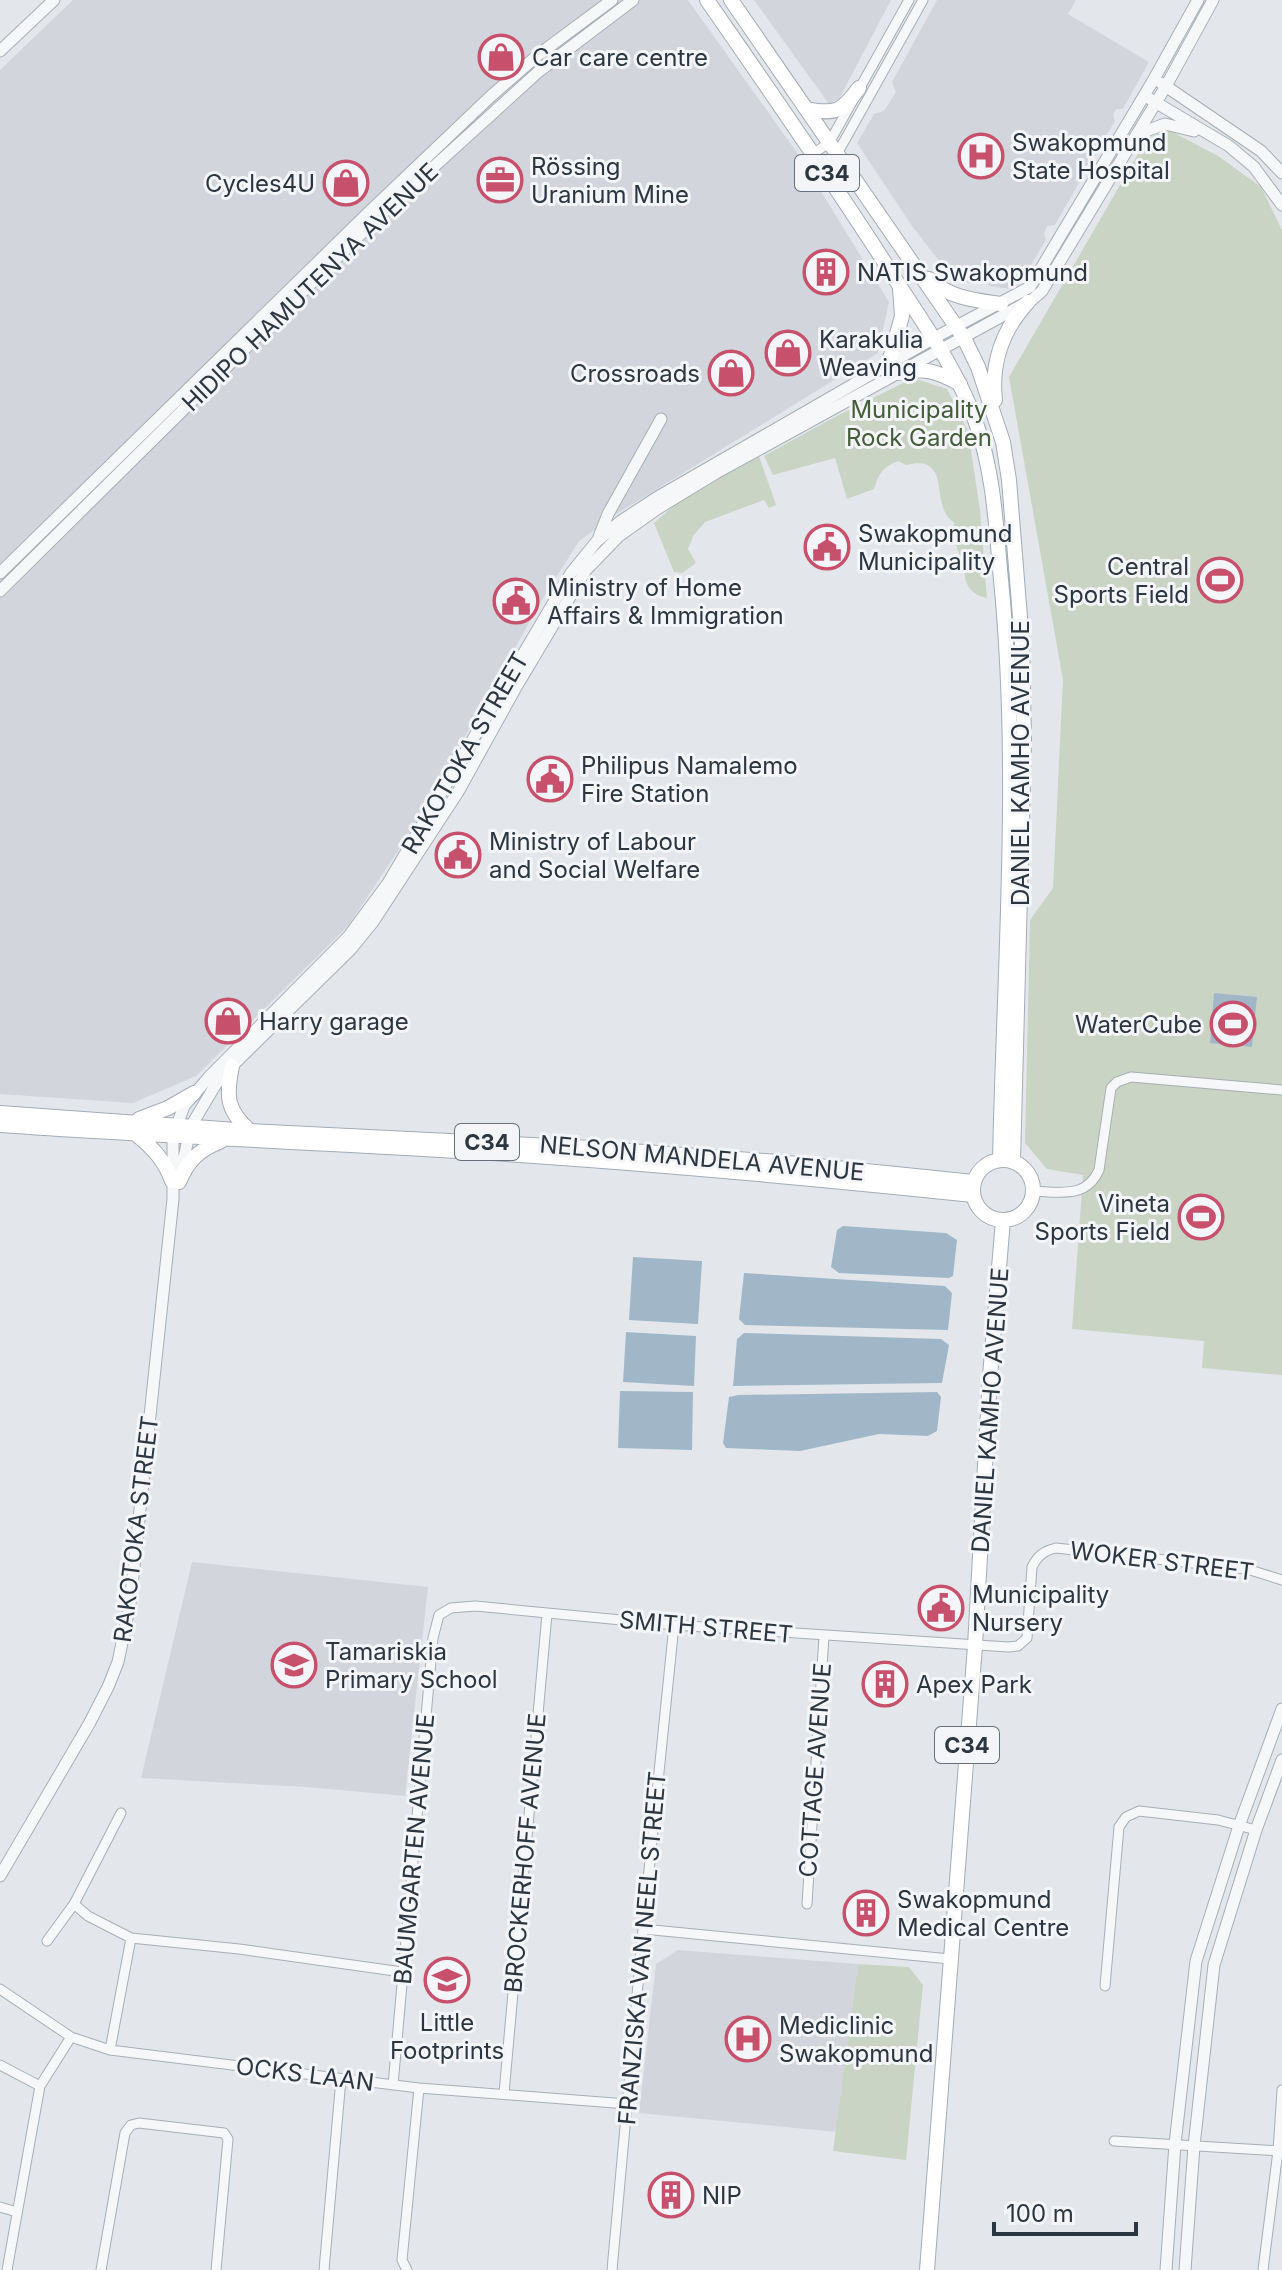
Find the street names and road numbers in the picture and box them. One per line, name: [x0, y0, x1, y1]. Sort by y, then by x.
road number: C34: [795, 155, 859, 191]
street label: HIDIPO HAMUTENYA AVENUE: [176, 157, 444, 417]
street label: DANIEL KAMHO AVENUE: [1006, 620, 1035, 906]
street label: RAKOTOKA STREET: [395, 647, 535, 859]
road number: C34: [455, 1124, 519, 1160]
street label: NELSON MANDELA AVENUE: [538, 1129, 866, 1187]
street label: DANIEL KAMHO AVENUE: [966, 1266, 1014, 1554]
street label: RAKOTOKA STREET: [108, 1414, 164, 1644]
street label: WOKER STREET: [1068, 1535, 1256, 1587]
street label: SMITH STREET: [618, 1605, 794, 1649]
street label: COTTAGE AVENUE: [793, 1662, 837, 1878]
street label: BAUMGARTEN AVENUE: [388, 1712, 440, 1986]
street label: BROCKERHOFF AVENUE: [498, 1712, 552, 1994]
road number: C34: [935, 1727, 999, 1763]
street label: FRANZISKA VAN NEEL STREET: [612, 1770, 672, 2126]
street label: OCKS LAAN: [234, 2051, 376, 2097]

